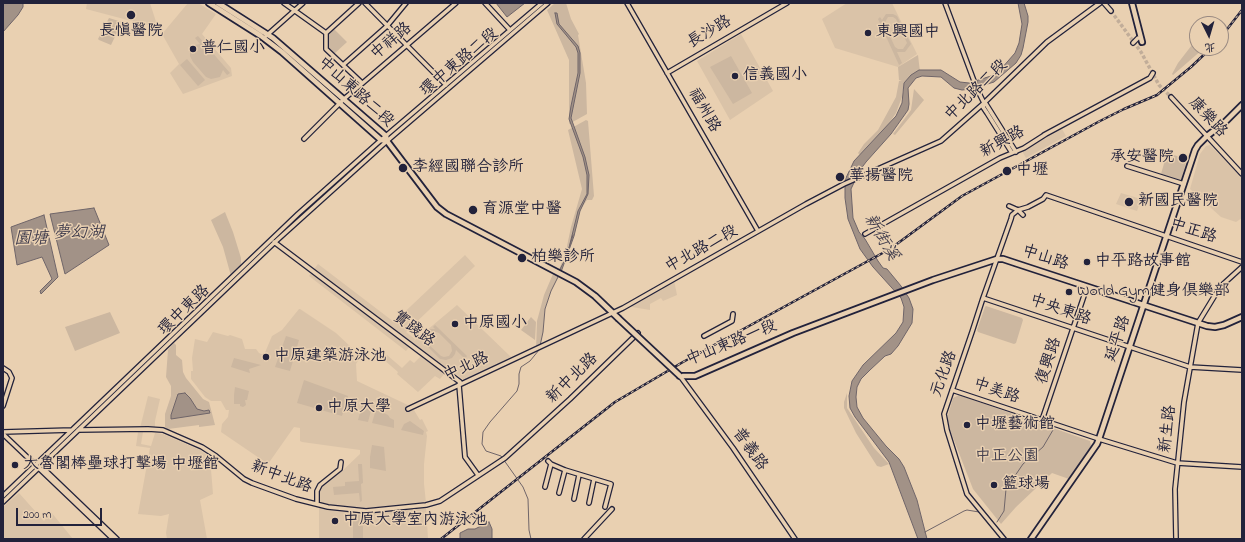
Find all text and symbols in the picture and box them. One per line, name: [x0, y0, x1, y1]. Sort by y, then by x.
marker: 長慎醫院: [125, 9, 137, 21]
street label: 長沙路: [684, 12, 736, 54]
north arrow: [1189, 16, 1229, 56]
street label: 中祥路: [367, 19, 417, 65]
place label: 長慎醫院: [99, 22, 163, 42]
place label: 東興國中: [876, 23, 940, 43]
street label: 環中東路二段: [417, 25, 503, 101]
marker: 東興國中: [863, 28, 873, 38]
place label: 普仁國小: [201, 39, 265, 59]
text: 北: [1204, 39, 1216, 55]
marker: 普仁國小: [188, 44, 198, 54]
street label: 中山東路二段: [313, 54, 397, 132]
street label: 中北路二段: [942, 56, 1012, 126]
place label: 信義國小: [743, 66, 807, 86]
marker: 信義國小: [730, 71, 740, 81]
street label: 福州路: [683, 85, 723, 137]
street label: 康樂路: [1184, 94, 1230, 142]
street label: 新興路: [977, 123, 1029, 163]
place label: 承安醫院: [1110, 148, 1174, 168]
marker: 承安醫院: [1177, 152, 1189, 164]
place label: 李經國聯合診所: [412, 158, 524, 178]
place label: 中壢: [1016, 161, 1048, 181]
marker: 李經國聯合診所: [397, 162, 409, 174]
marker: 中壢: [1001, 165, 1013, 177]
place label: 華揚醫院: [849, 167, 913, 187]
marker: 華揚醫院: [834, 171, 846, 183]
place label: 新國民醫院: [1138, 192, 1218, 212]
marker: 新國民醫院: [1123, 196, 1135, 208]
place label: 育源堂中醫: [482, 200, 562, 220]
marker: 育源堂中醫: [467, 204, 479, 216]
water label: 新街溪: [858, 211, 902, 265]
street label: 中正路: [1167, 215, 1219, 249]
street label: 中北路二段: [662, 222, 742, 278]
water label: 夢幻湖: [54, 224, 104, 244]
water label: 園塘: [14, 230, 48, 250]
street label: 中山路: [1019, 242, 1071, 276]
place label: 柏樂診所: [531, 248, 595, 268]
marker: 柏樂診所: [516, 252, 528, 264]
place label: 中平路故事館: [1095, 252, 1191, 272]
marker: 中平路故事館: [1082, 257, 1092, 267]
street label: 環中東路: [155, 282, 215, 340]
place label: World Gym健身俱樂部: [1077, 282, 1230, 302]
marker: World Gym健身俱樂部: [1064, 287, 1074, 297]
street label: 中央東路: [1027, 292, 1093, 330]
street label: 實踐路: [388, 308, 438, 352]
street label: 延平路: [1102, 313, 1136, 365]
place label: 中原國小: [463, 314, 527, 334]
street label: 中山東路一段: [684, 317, 780, 371]
marker: 中原國小: [450, 319, 460, 329]
street label: 復興路: [1033, 335, 1067, 387]
place label: 中原建築游泳池: [274, 347, 386, 367]
street label: 元化路: [928, 348, 962, 400]
street label: 中北路: [441, 349, 493, 387]
street label: 新中北路: [543, 350, 603, 408]
marker: 中原建築游泳池: [261, 352, 271, 362]
street label: 中美路: [970, 375, 1022, 409]
place label: 中原大學: [327, 398, 391, 418]
marker: 中原大學: [314, 403, 324, 413]
street label: 新生路: [1157, 404, 1181, 454]
place label: 中壢藝術館: [975, 415, 1055, 435]
marker: 中壢藝術館: [962, 420, 972, 430]
street label: 普義路: [727, 425, 771, 475]
park label: 中正公園: [975, 447, 1039, 467]
place label: 大魯閣棒壘球打擊場 中壢館: [23, 455, 219, 475]
street label: 新中北路: [248, 458, 314, 498]
marker: 大魯閣棒壘球打擊場 中壢館: [10, 460, 20, 470]
place label: 籃球場: [1002, 475, 1050, 495]
marker: 籃球場: [989, 480, 999, 490]
scale bar: [18, 500, 104, 526]
text: 200 m: [23, 506, 52, 524]
place label: 中原大學室內游泳池: [343, 511, 487, 531]
marker: 中原大學室內游泳池: [330, 516, 340, 526]

